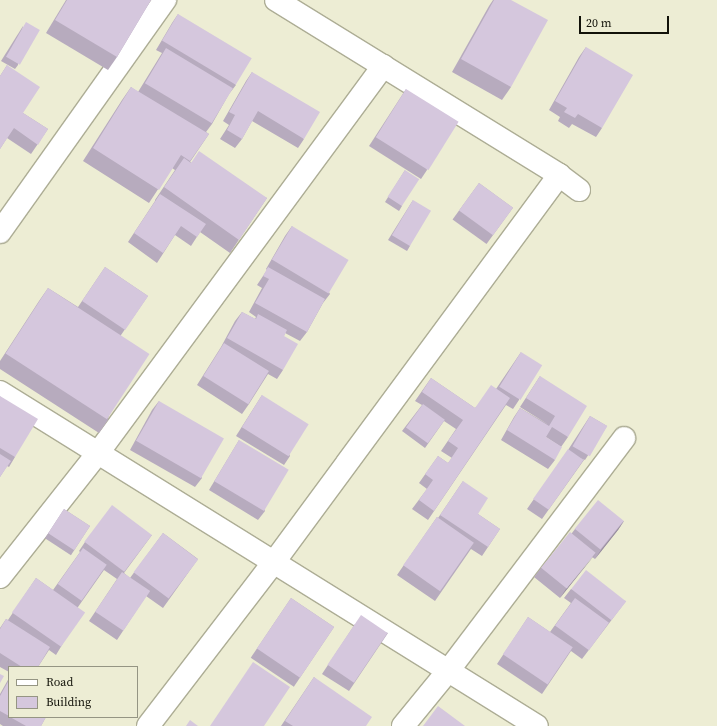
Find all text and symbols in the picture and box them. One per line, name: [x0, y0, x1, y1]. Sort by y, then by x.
scale bar: [581, 8, 671, 34]
text: 20 m: [586, 15, 612, 31]
legend: [8, 666, 138, 718]
text: Road: [46, 674, 73, 690]
text: Building: [46, 694, 91, 710]

